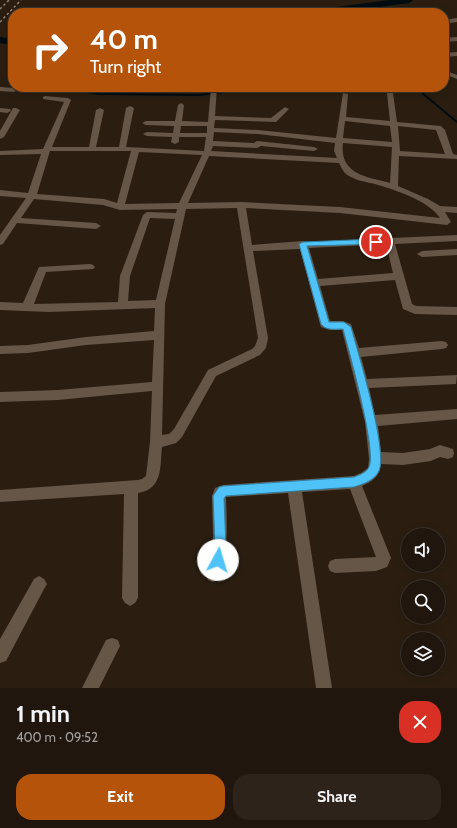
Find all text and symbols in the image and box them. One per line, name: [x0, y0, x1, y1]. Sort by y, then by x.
text: 40 m: [90, 22, 158, 56]
icon: right: [24, 24, 76, 76]
text: Turn right: [90, 56, 161, 78]
pin: [359, 225, 393, 259]
icon: arrive: [365, 231, 387, 253]
map controls: [401, 528, 445, 676]
button: sound: [401, 528, 445, 572]
position arrow: [197, 539, 239, 581]
button: search: [401, 580, 445, 624]
button: layers: [401, 632, 445, 676]
text: 1 min: [16, 699, 70, 728]
button: close: [399, 701, 441, 743]
text: 400 m · 09:52: [16, 729, 98, 745]
button: Exit: [16, 774, 225, 820]
button: Share: [233, 774, 441, 820]

